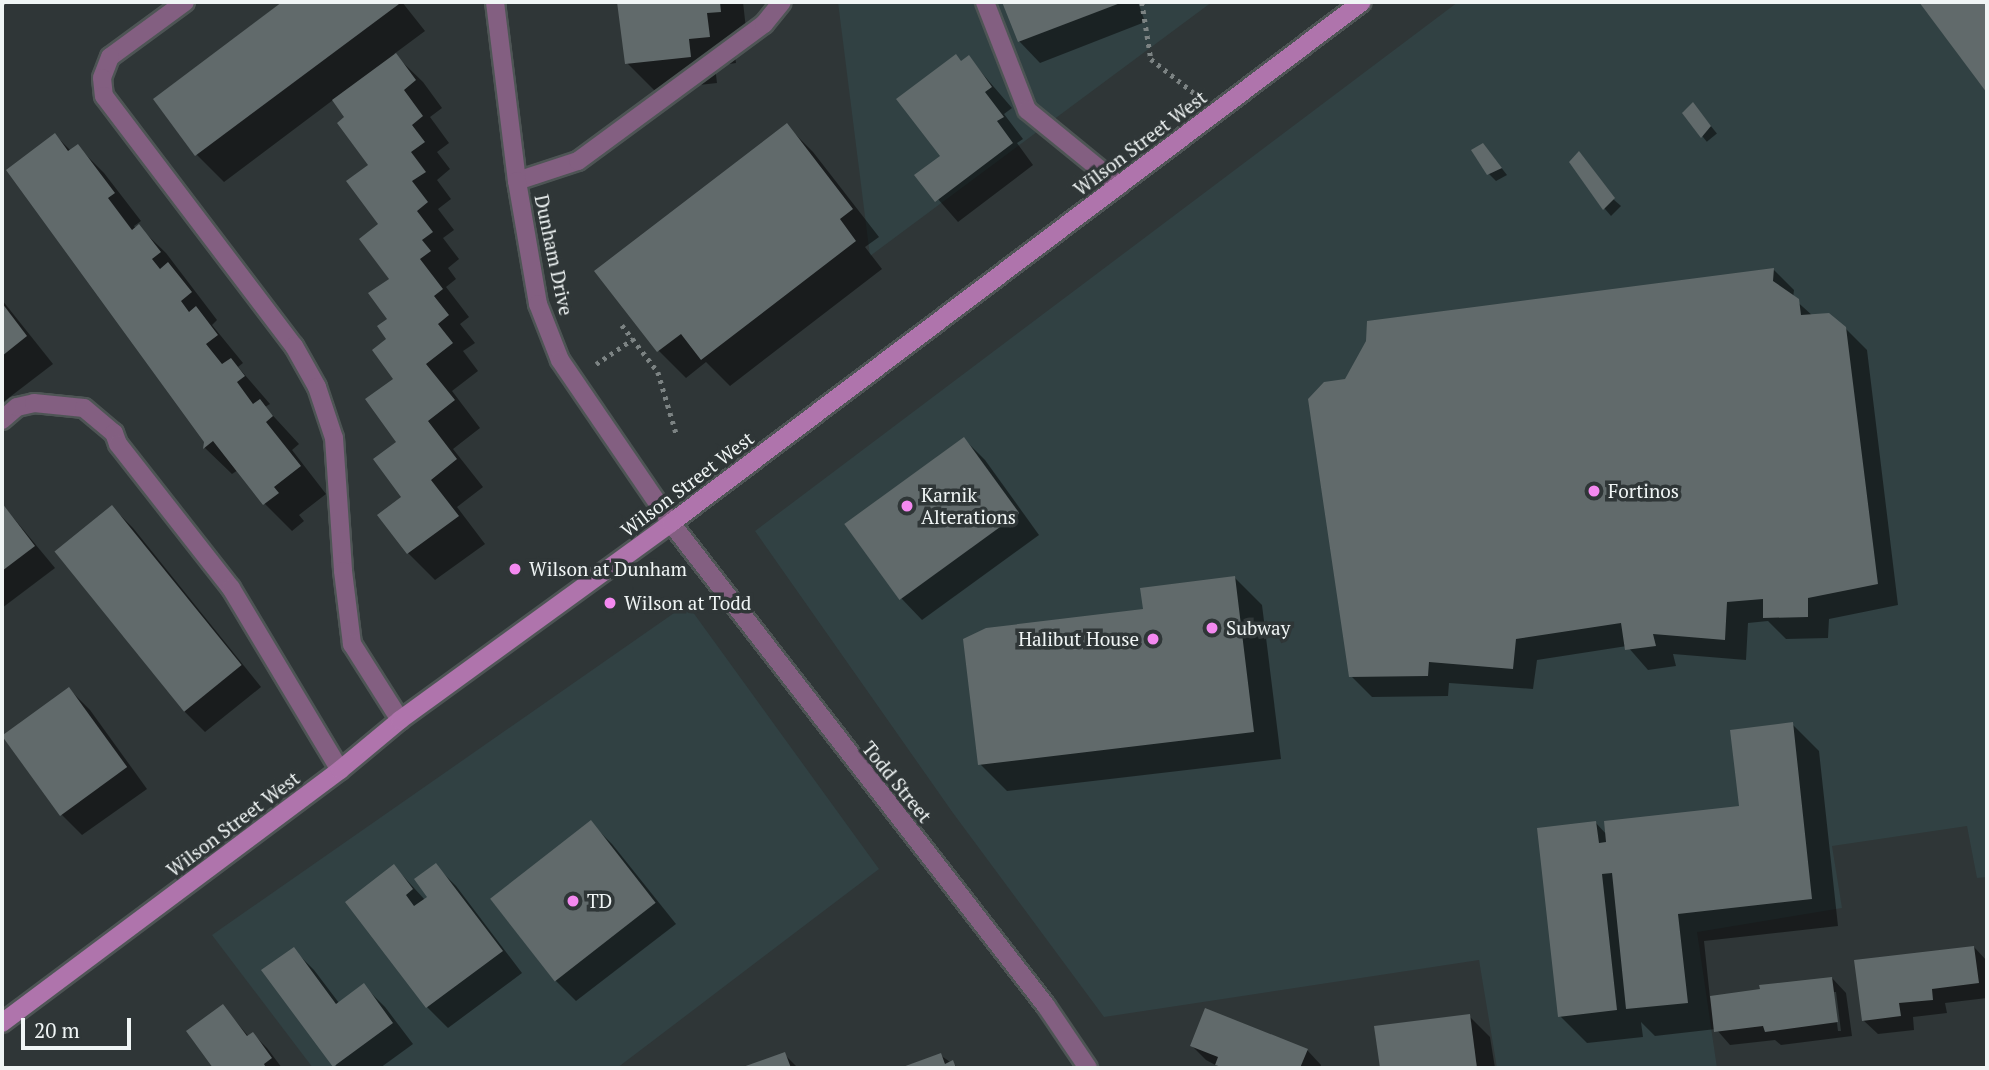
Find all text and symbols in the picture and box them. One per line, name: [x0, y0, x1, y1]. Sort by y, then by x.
street label: Wilson Street West: [1069, 86, 1211, 200]
street label: Dunham Drive: [530, 193, 578, 317]
street label: Wilson Street West: [616, 427, 758, 541]
place label: Fortinos: [1608, 480, 1679, 502]
marker: Fortinos: [1586, 483, 1602, 499]
place label: Karnik Alterations: [921, 484, 1016, 528]
marker: Karnik Alterations: [899, 498, 915, 514]
place label: Wilson at Dunham: [529, 558, 687, 580]
marker: Wilson at Dunham: [507, 561, 523, 577]
place label: Wilson at Todd: [624, 592, 751, 614]
marker: Wilson at Todd: [602, 595, 618, 611]
place label: Subway: [1226, 617, 1290, 639]
marker: Subway: [1204, 620, 1220, 636]
place label: Halibut House: [1018, 628, 1139, 650]
marker: Halibut House: [1145, 631, 1161, 647]
street label: Todd Street: [857, 737, 937, 827]
street label: Wilson Street West: [162, 767, 304, 881]
place label: TD: [587, 890, 612, 912]
marker: TD: [565, 893, 581, 909]
scale bar: [24, 1004, 135, 1048]
text: 20 m: [34, 1016, 80, 1044]

